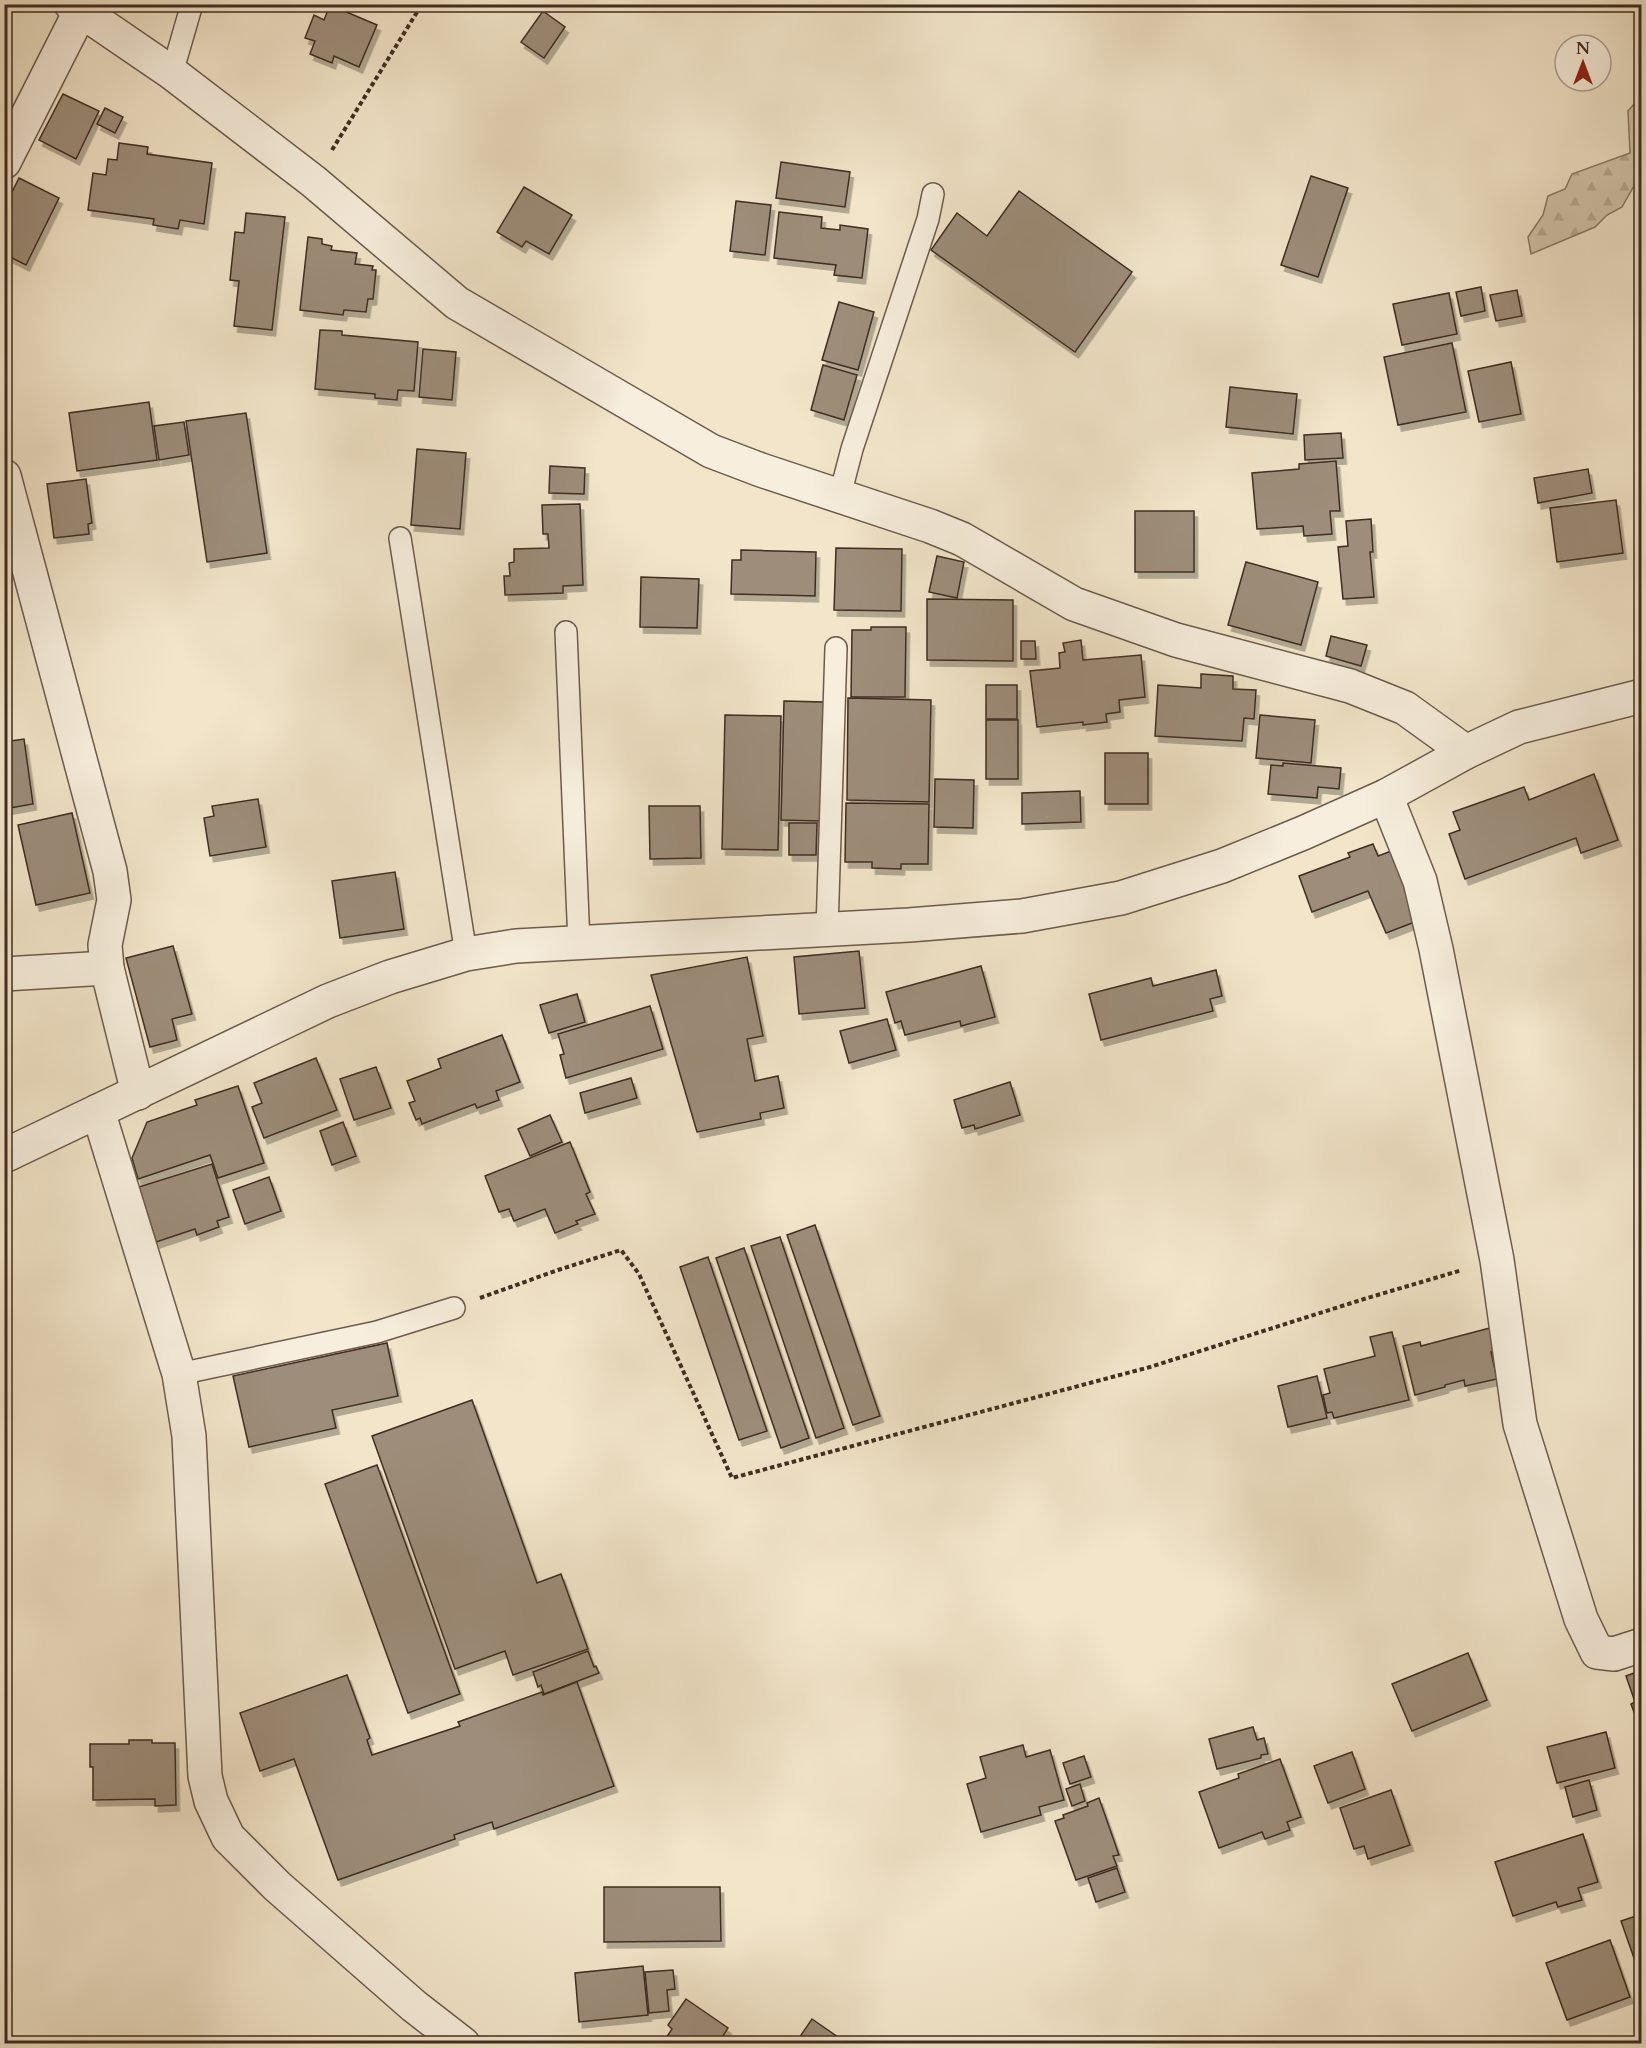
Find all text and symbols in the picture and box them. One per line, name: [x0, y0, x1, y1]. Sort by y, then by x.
north arrow: [1553, 33, 1613, 93]
text: N: [1576, 38, 1590, 60]

